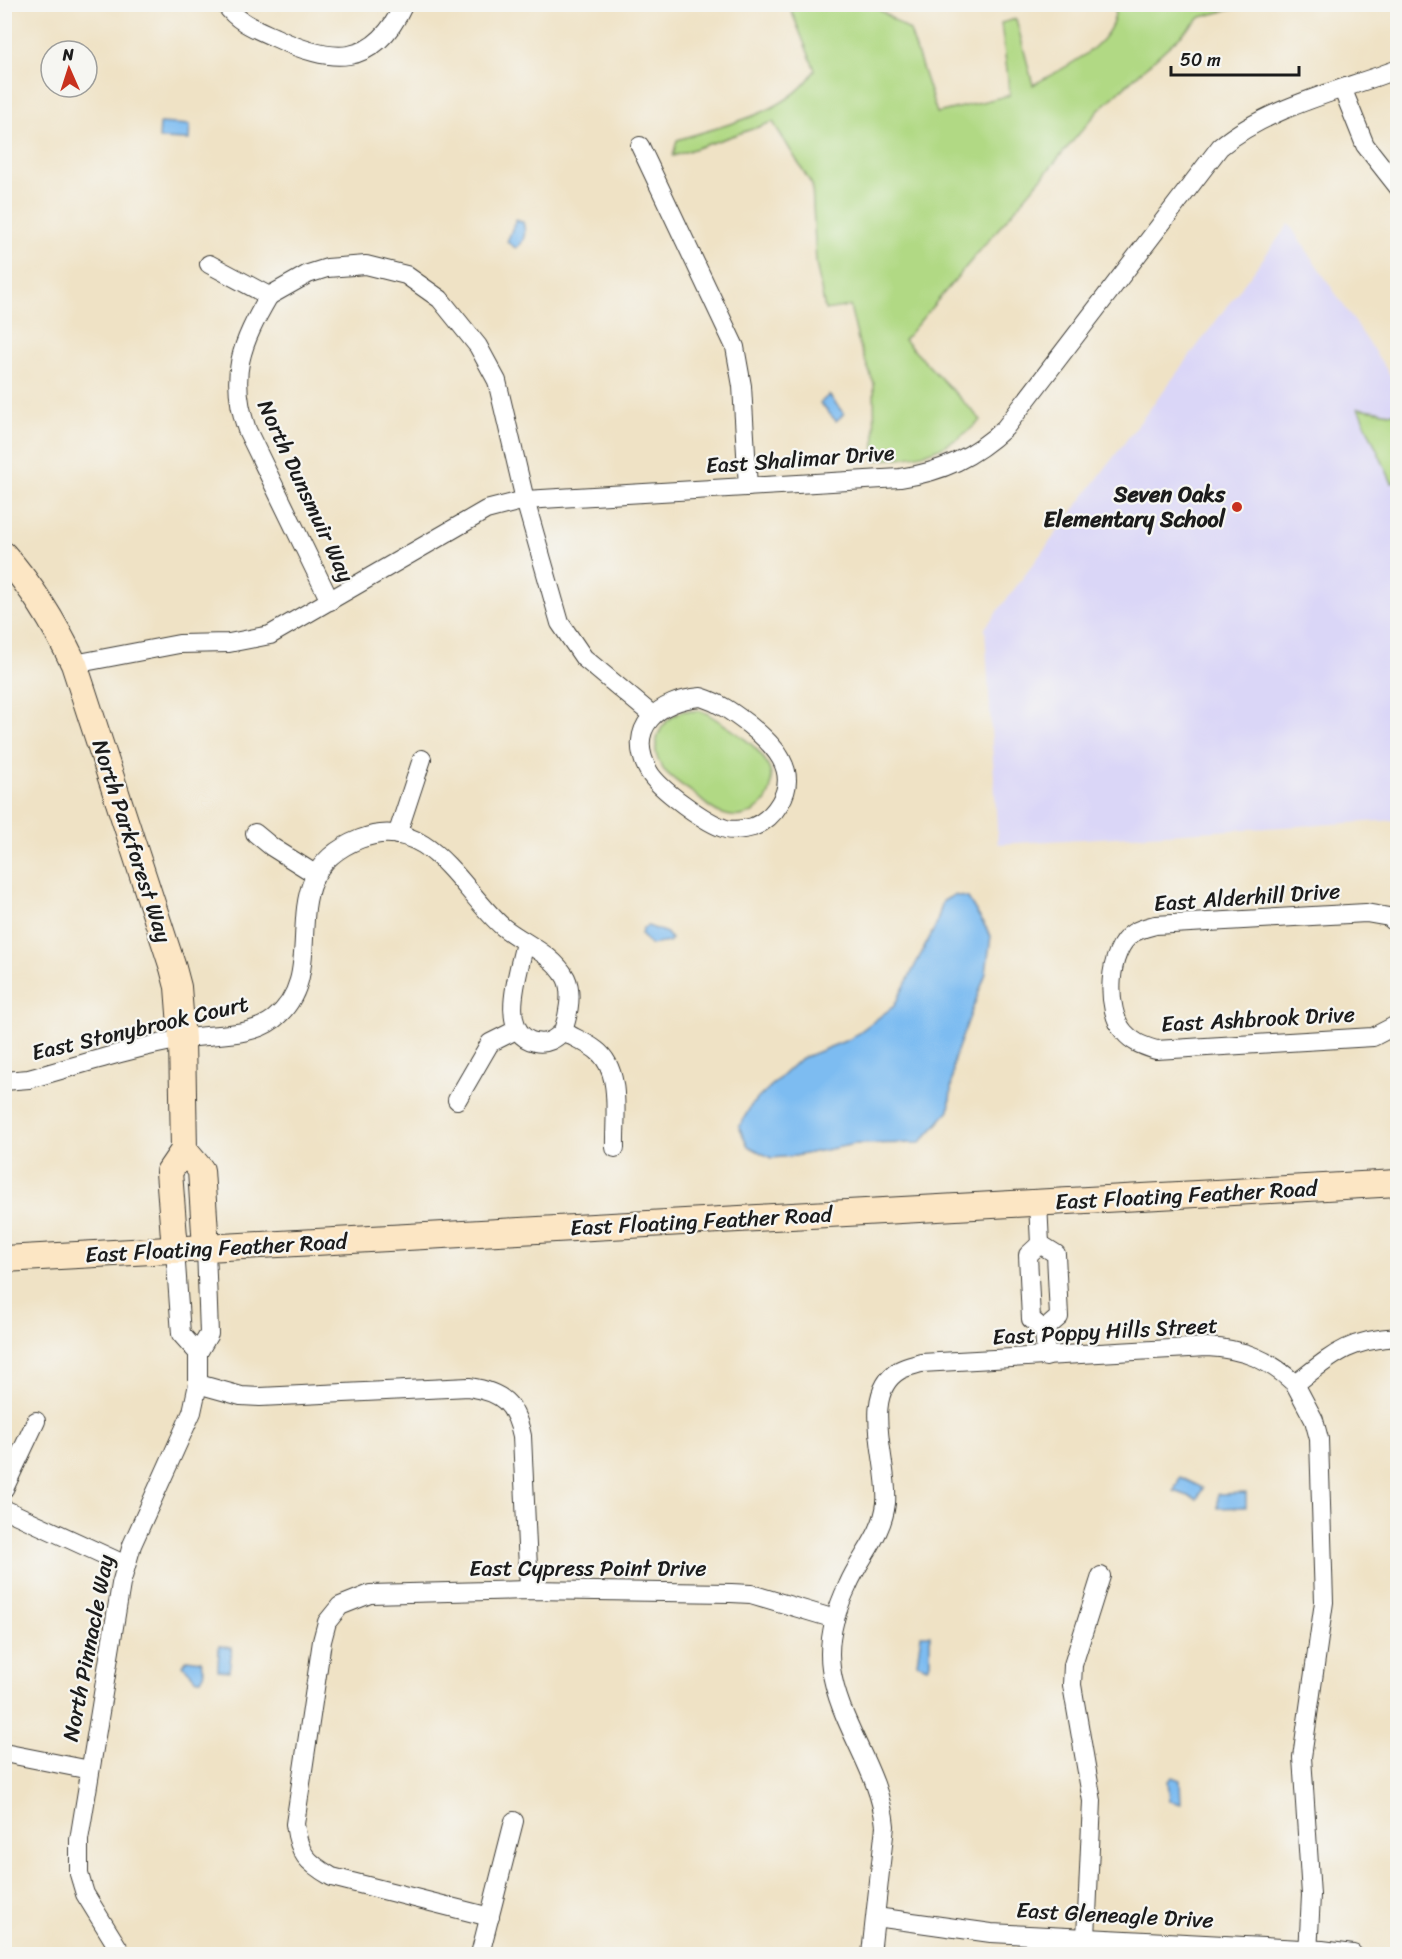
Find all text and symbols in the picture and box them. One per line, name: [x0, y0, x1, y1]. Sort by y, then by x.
north arrow: [39, 39, 99, 99]
scale bar: [1171, 39, 1298, 77]
text: N: [61, 40, 75, 69]
text: 50 m: [1180, 44, 1221, 76]
street label: North Dunsmuir Way: [246, 393, 366, 590]
street label: East Shalimar Drive: [704, 433, 896, 485]
place label: Seven Oaks Elementary School: [1043, 475, 1226, 539]
marker: Seven Oaks Elementary School: [1230, 500, 1244, 514]
street label: North Parkforest Way: [81, 734, 183, 948]
street label: East Alderhill Drive: [1152, 871, 1342, 923]
street label: East Stonybrook Court: [28, 984, 253, 1072]
street label: East Ashbrook Drive: [1160, 994, 1356, 1044]
street label: East Floating Feather Road: [1054, 1169, 1319, 1221]
street label: East Floating Feather Road: [569, 1195, 834, 1247]
street label: East Floating Feather Road: [84, 1222, 349, 1274]
street label: East Poppy Hills Street: [991, 1306, 1219, 1356]
street label: East Cypress Point Drive: [469, 1549, 707, 1588]
street label: North Pinnacle Way: [51, 1551, 125, 1745]
street label: East Gleneagle Drive: [1015, 1890, 1215, 1940]

